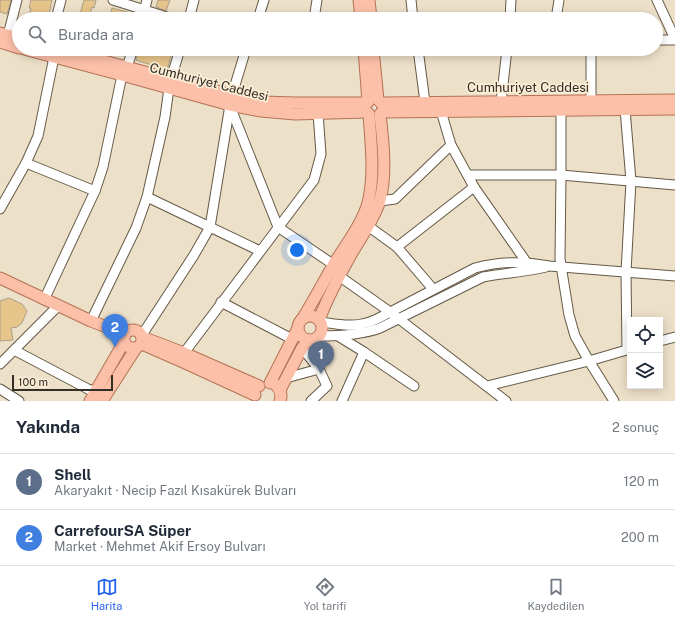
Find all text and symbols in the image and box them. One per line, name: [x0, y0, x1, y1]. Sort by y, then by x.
search box: [12, 12, 663, 56]
icon: search: [26, 23, 48, 45]
text: Burada ara: [58, 26, 134, 43]
street label: Cumhuriyet Caddesi: [148, 60, 270, 104]
street label: Cumhuriyet Caddesi: [467, 80, 589, 95]
your location: [287, 240, 307, 260]
pin: 2: [102, 314, 128, 347]
map controls: [627, 317, 663, 389]
button: locate: [627, 317, 663, 353]
pin: 1: [308, 341, 334, 374]
button: layers: [627, 353, 663, 389]
scale bar: [12, 373, 113, 392]
text: 100 m: [18, 376, 48, 388]
text: Yakında: [16, 417, 80, 437]
text: 2 sonuç: [612, 420, 659, 435]
text: Shell: [54, 466, 92, 483]
text: 1: [26, 474, 32, 489]
text: 120 m: [624, 474, 659, 489]
text: Akaryakıt · Necip Fazıl Kısakürek Bulvarı: [54, 483, 296, 498]
text: CarrefourSA Süper: [54, 522, 191, 539]
text: 2: [25, 530, 33, 545]
text: 200 m: [621, 530, 659, 545]
text: Market · Mehmet Akif Ersoy Bulvarı: [54, 539, 266, 554]
tab: Harita: [91, 576, 122, 612]
tab: Yol tarifi: [304, 576, 346, 612]
tab: Kaydedilen: [527, 576, 584, 612]

